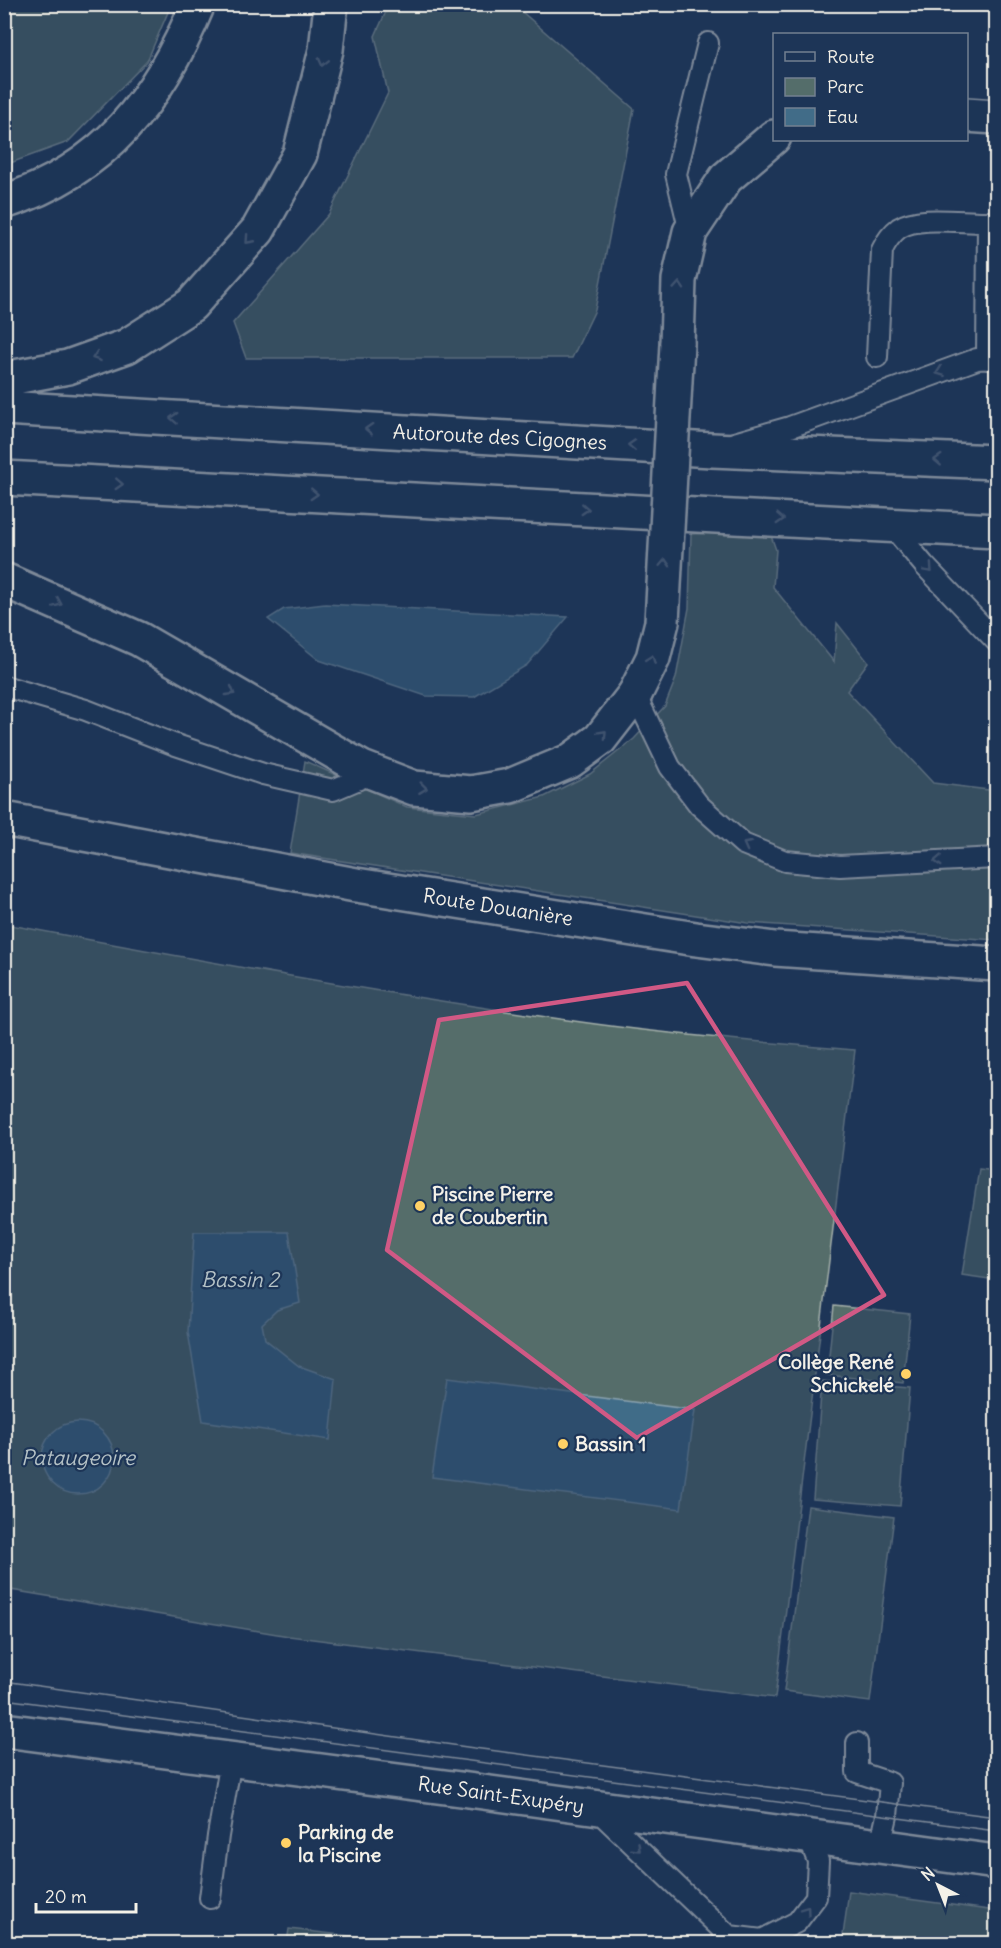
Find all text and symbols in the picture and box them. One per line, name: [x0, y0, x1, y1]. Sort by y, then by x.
legend: [773, 33, 968, 141]
text: Route: [827, 45, 875, 68]
one-way arrow: [317, 57, 330, 67]
text: Parc: [827, 75, 864, 98]
text: Eau: [827, 105, 858, 128]
one-way arrow: [245, 233, 256, 244]
one-way arrow: [672, 281, 685, 291]
one-way arrow: [92, 349, 102, 362]
one-way arrow: [935, 365, 946, 378]
one-way arrow: [169, 412, 179, 425]
street label: Autoroute des Cigognes: [392, 418, 608, 455]
one-way arrow: [364, 423, 373, 436]
one-way arrow: [628, 438, 637, 451]
one-way arrow: [934, 453, 943, 466]
one-way arrow: [114, 477, 123, 490]
one-way arrow: [309, 488, 318, 501]
one-way arrow: [581, 502, 590, 515]
one-way arrow: [775, 513, 784, 526]
one-way arrow: [659, 559, 672, 568]
one-way arrow: [922, 563, 933, 573]
one-way arrow: [52, 596, 63, 608]
one-way arrow: [644, 654, 657, 665]
one-way arrow: [225, 685, 235, 696]
one-way arrow: [596, 731, 607, 741]
one-way arrow: [419, 782, 428, 794]
one-way arrow: [743, 841, 753, 852]
one-way arrow: [934, 854, 943, 867]
street label: Route Douanière: [421, 882, 575, 931]
place label: Piscine Pierre de Coubertin: [432, 1181, 553, 1229]
marker: Piscine Pierre de Coubertin: [413, 1199, 427, 1213]
water label: Bassin 2: [201, 1266, 281, 1293]
place label: Collège René Schickelé: [778, 1349, 894, 1397]
marker: Collège René Schickelé: [899, 1367, 913, 1381]
place label: Bassin 1: [575, 1431, 646, 1456]
marker: Bassin 1: [556, 1437, 570, 1451]
water label: Pataugeoire: [21, 1444, 137, 1471]
street label: Rue Saint-Exupéry: [416, 1770, 586, 1819]
place label: Parking de la Piscine: [298, 1819, 394, 1867]
marker: Parking de la Piscine: [279, 1836, 293, 1850]
one-way arrow: [630, 1841, 640, 1852]
north arrow: [908, 1855, 968, 1915]
text: N: [917, 1863, 939, 1885]
scale bar: [36, 1876, 136, 1914]
text: 20 m: [45, 1885, 87, 1908]
one-way arrow: [799, 1905, 810, 1916]

